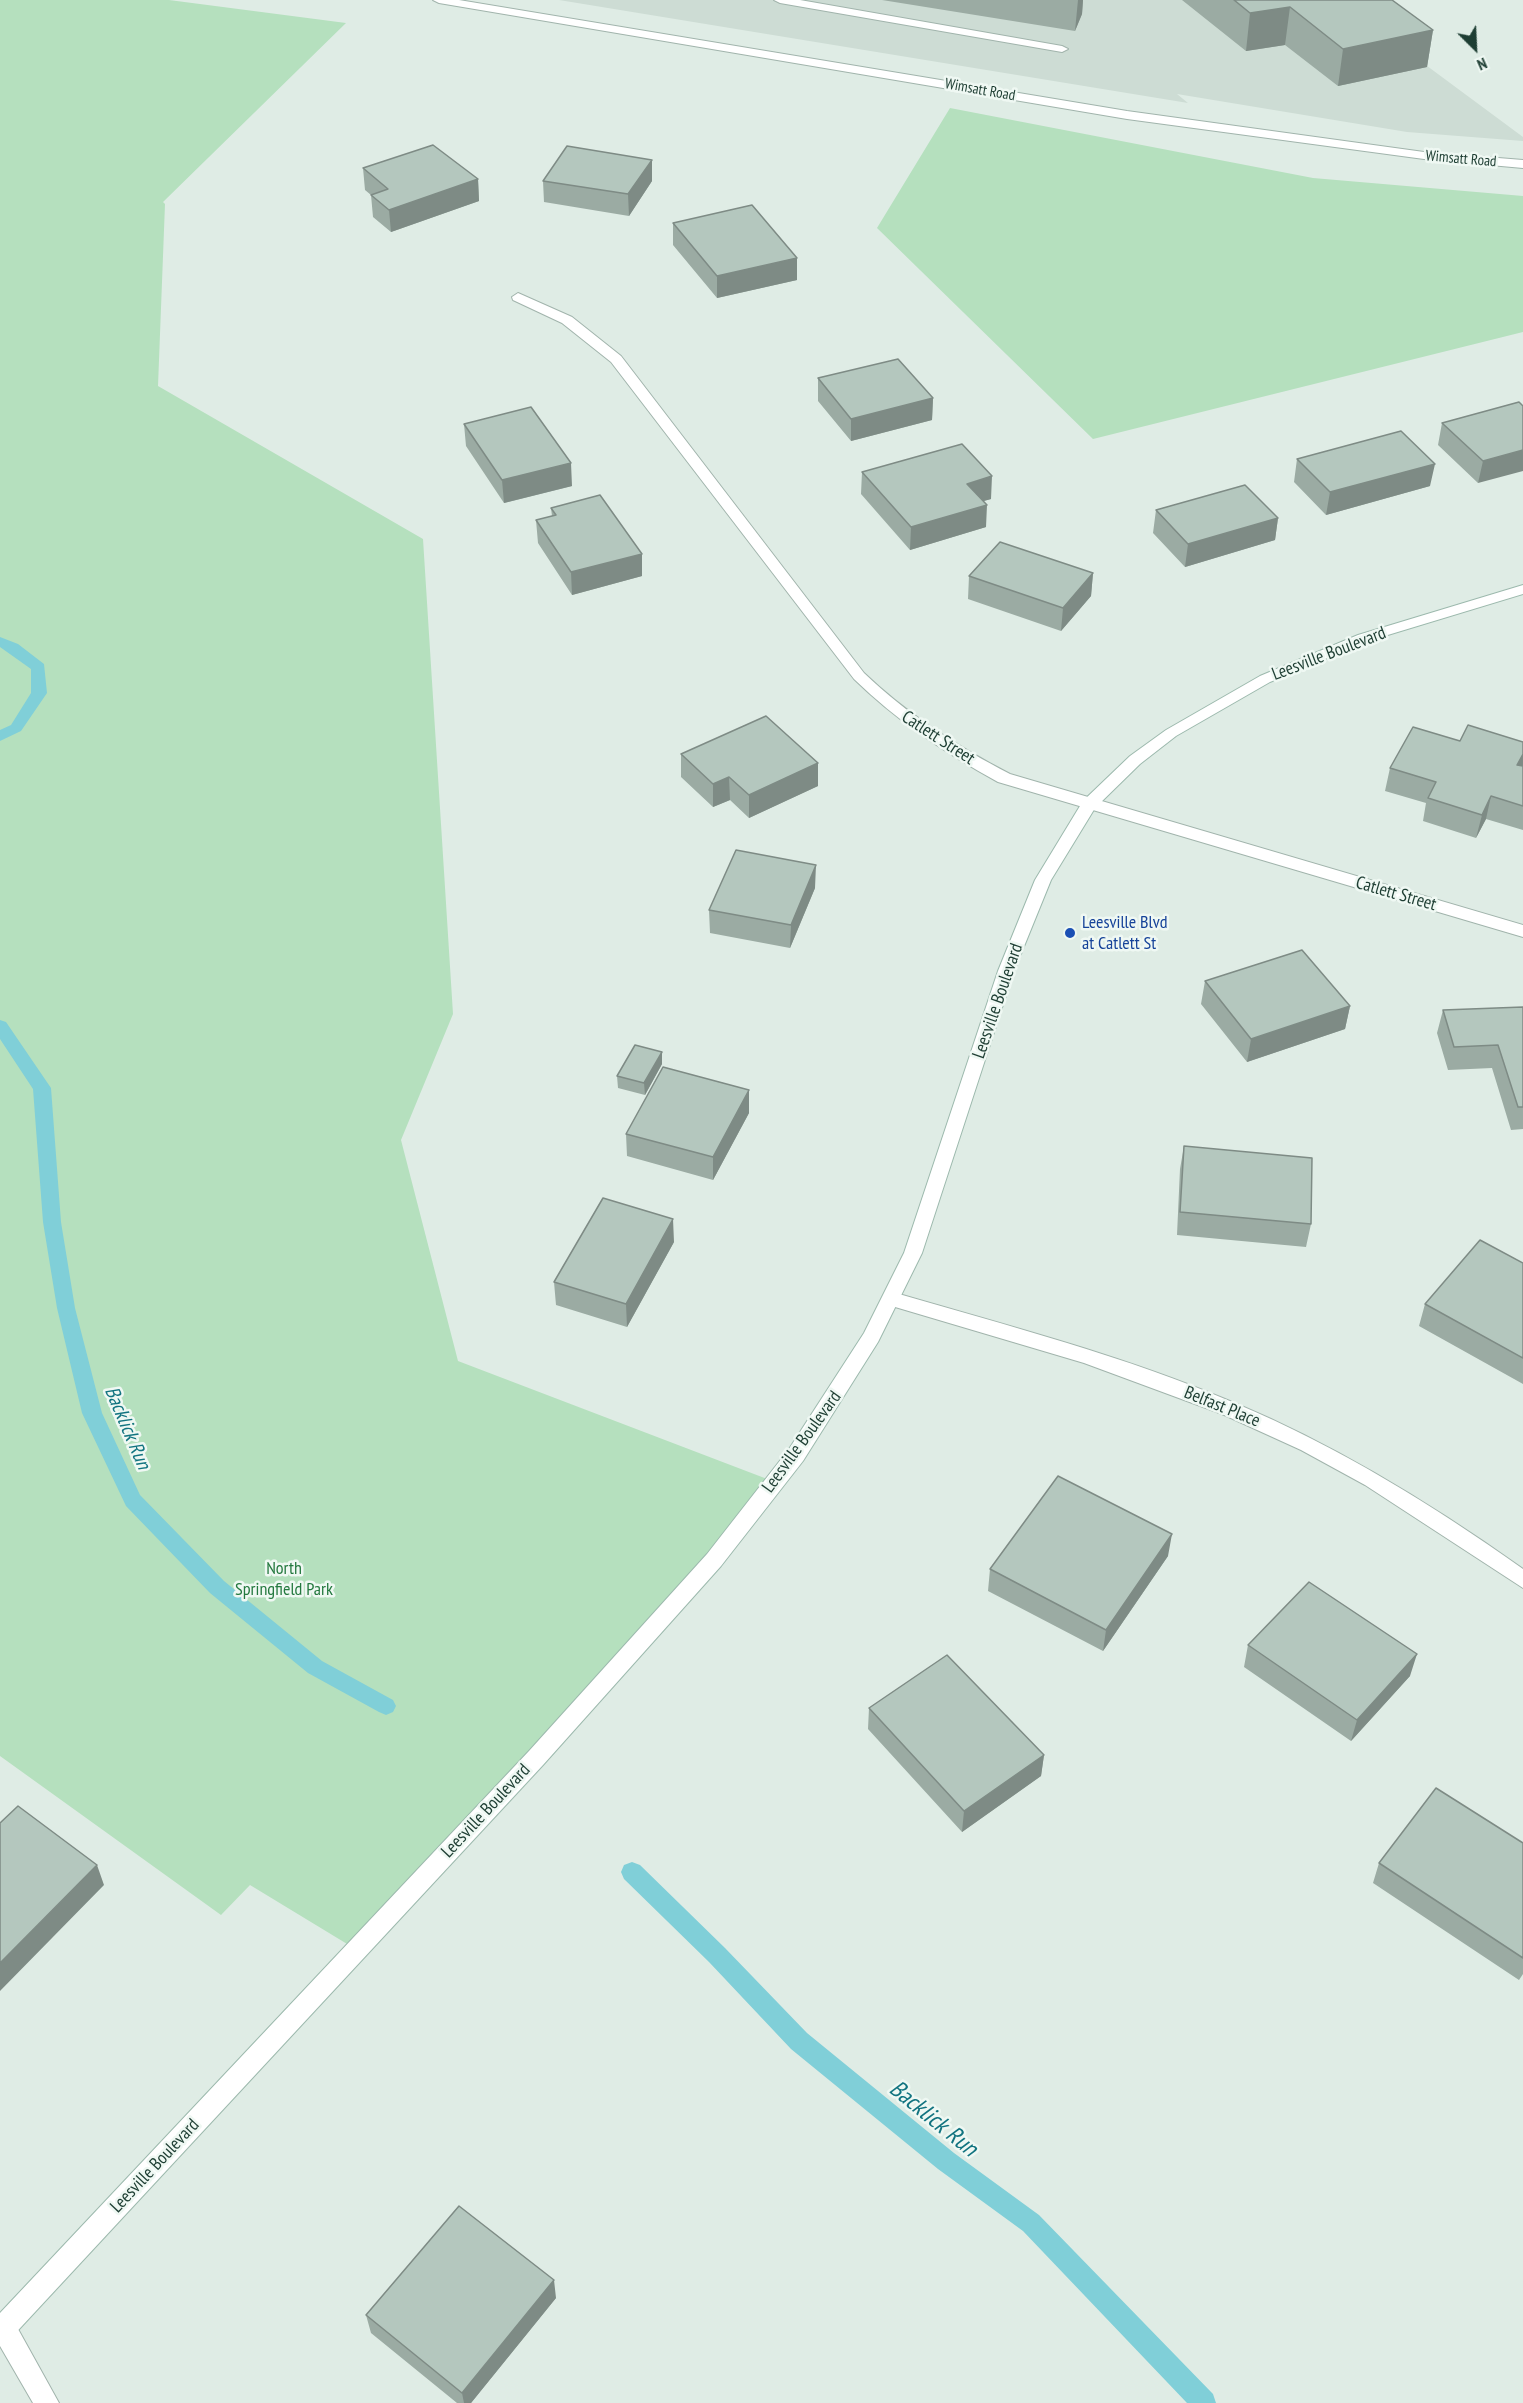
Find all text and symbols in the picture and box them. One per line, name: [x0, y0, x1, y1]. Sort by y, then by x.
north arrow: [1445, 18, 1505, 78]
text: N: [1474, 54, 1490, 75]
street label: Wimsatt Road: [943, 75, 1017, 105]
street label: Wimsatt Road: [1425, 147, 1497, 171]
street label: Leesville Boulevard: [1269, 622, 1389, 686]
street label: Catlett Street: [897, 706, 979, 770]
street label: Catlett Street: [1353, 872, 1439, 916]
place label: Leesville Blvd at Catlett St: [1082, 912, 1167, 954]
marker: Leesville Blvd at Catlett St: [1063, 926, 1077, 940]
street label: Leesville Boulevard: [968, 941, 1028, 1061]
street label: Belfast Place: [1181, 1382, 1263, 1432]
water label: Backlick Run: [99, 1383, 155, 1473]
street label: Leesville Boulevard: [758, 1387, 846, 1497]
park label: North Springfield Park: [235, 1558, 333, 1600]
street label: Leesville Boulevard: [437, 1760, 535, 1862]
water label: Backlick Run: [883, 2075, 983, 2163]
street label: Leesville Boulevard: [106, 2115, 204, 2217]

